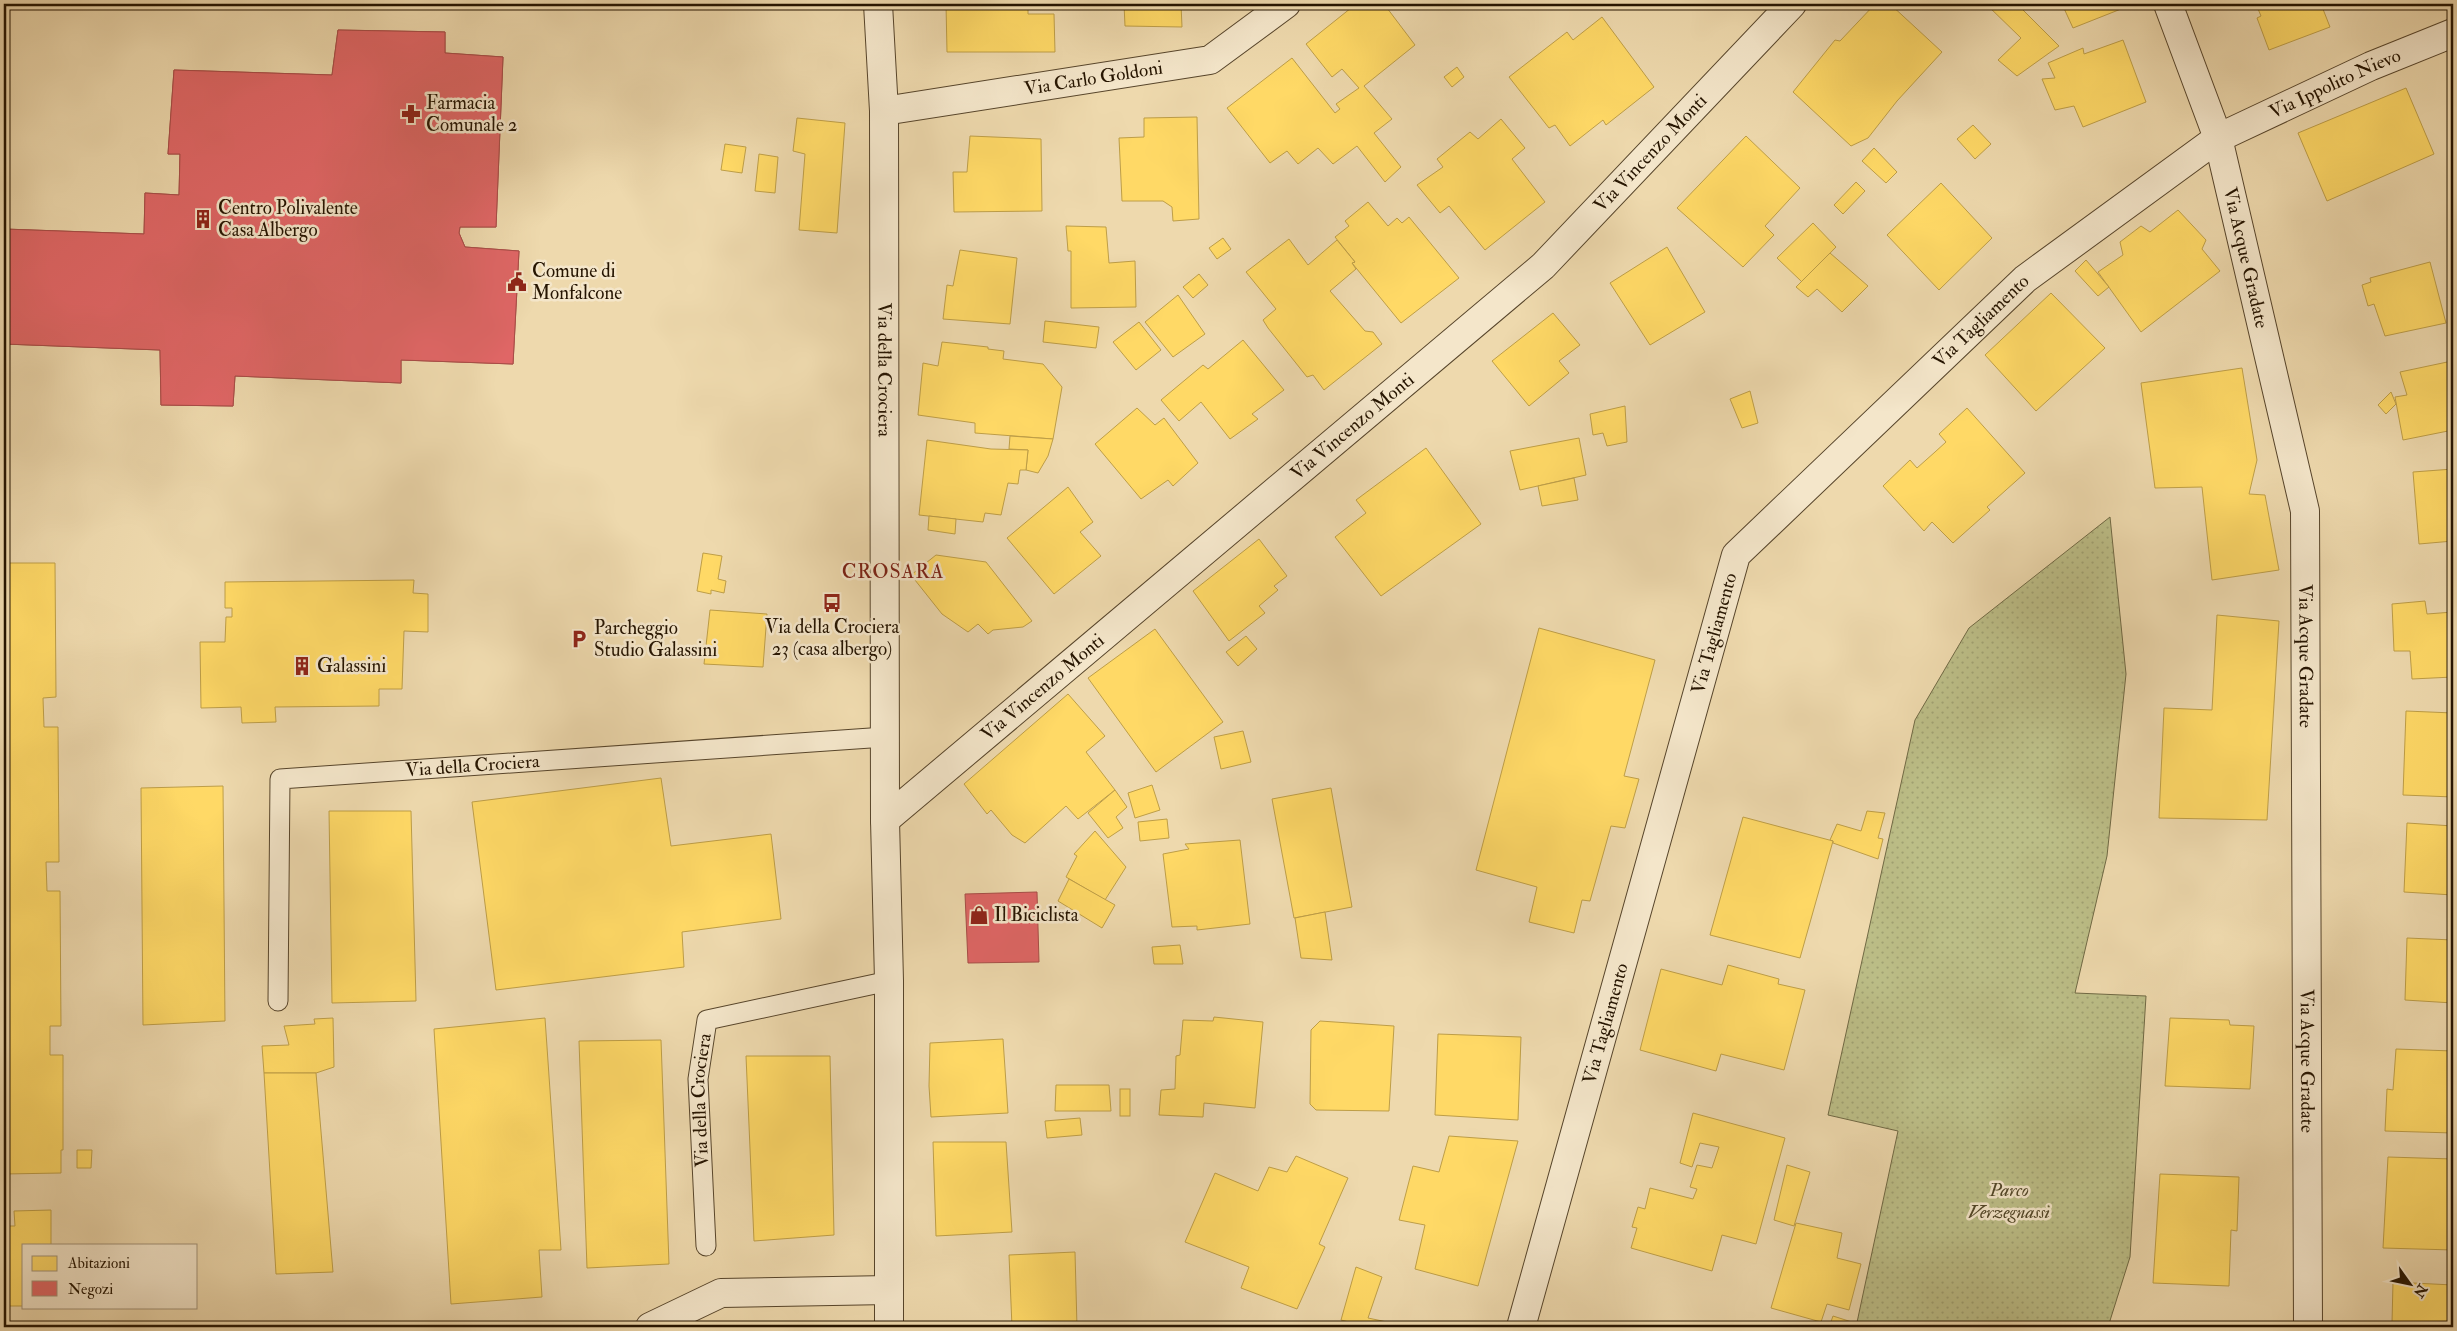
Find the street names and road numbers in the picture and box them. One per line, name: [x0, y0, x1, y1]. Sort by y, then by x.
street label: Via Ippolito Nievo: [2265, 43, 2404, 124]
street label: Via Carlo Goldoni: [1022, 56, 1164, 101]
street label: Via Vincenzo Monti: [1589, 89, 1712, 217]
street label: Via Acque Gradate: [2218, 185, 2274, 331]
street label: Via Tagliamento: [1927, 269, 2034, 373]
street label: Via della Crociera: [872, 303, 896, 437]
street label: Via Vincenzo Monti: [1286, 368, 1419, 485]
street label: Via Tagliamento: [1686, 570, 1742, 697]
street label: Via Acque Gradate: [2293, 584, 2318, 728]
street label: Via Vincenzo Monti: [976, 628, 1109, 746]
street label: Via della Crociera: [405, 749, 541, 782]
street label: Via Tagliamento: [1577, 960, 1634, 1087]
street label: Via Acque Gradate: [2295, 989, 2319, 1133]
street label: Via della Crociera: [686, 1031, 717, 1168]

